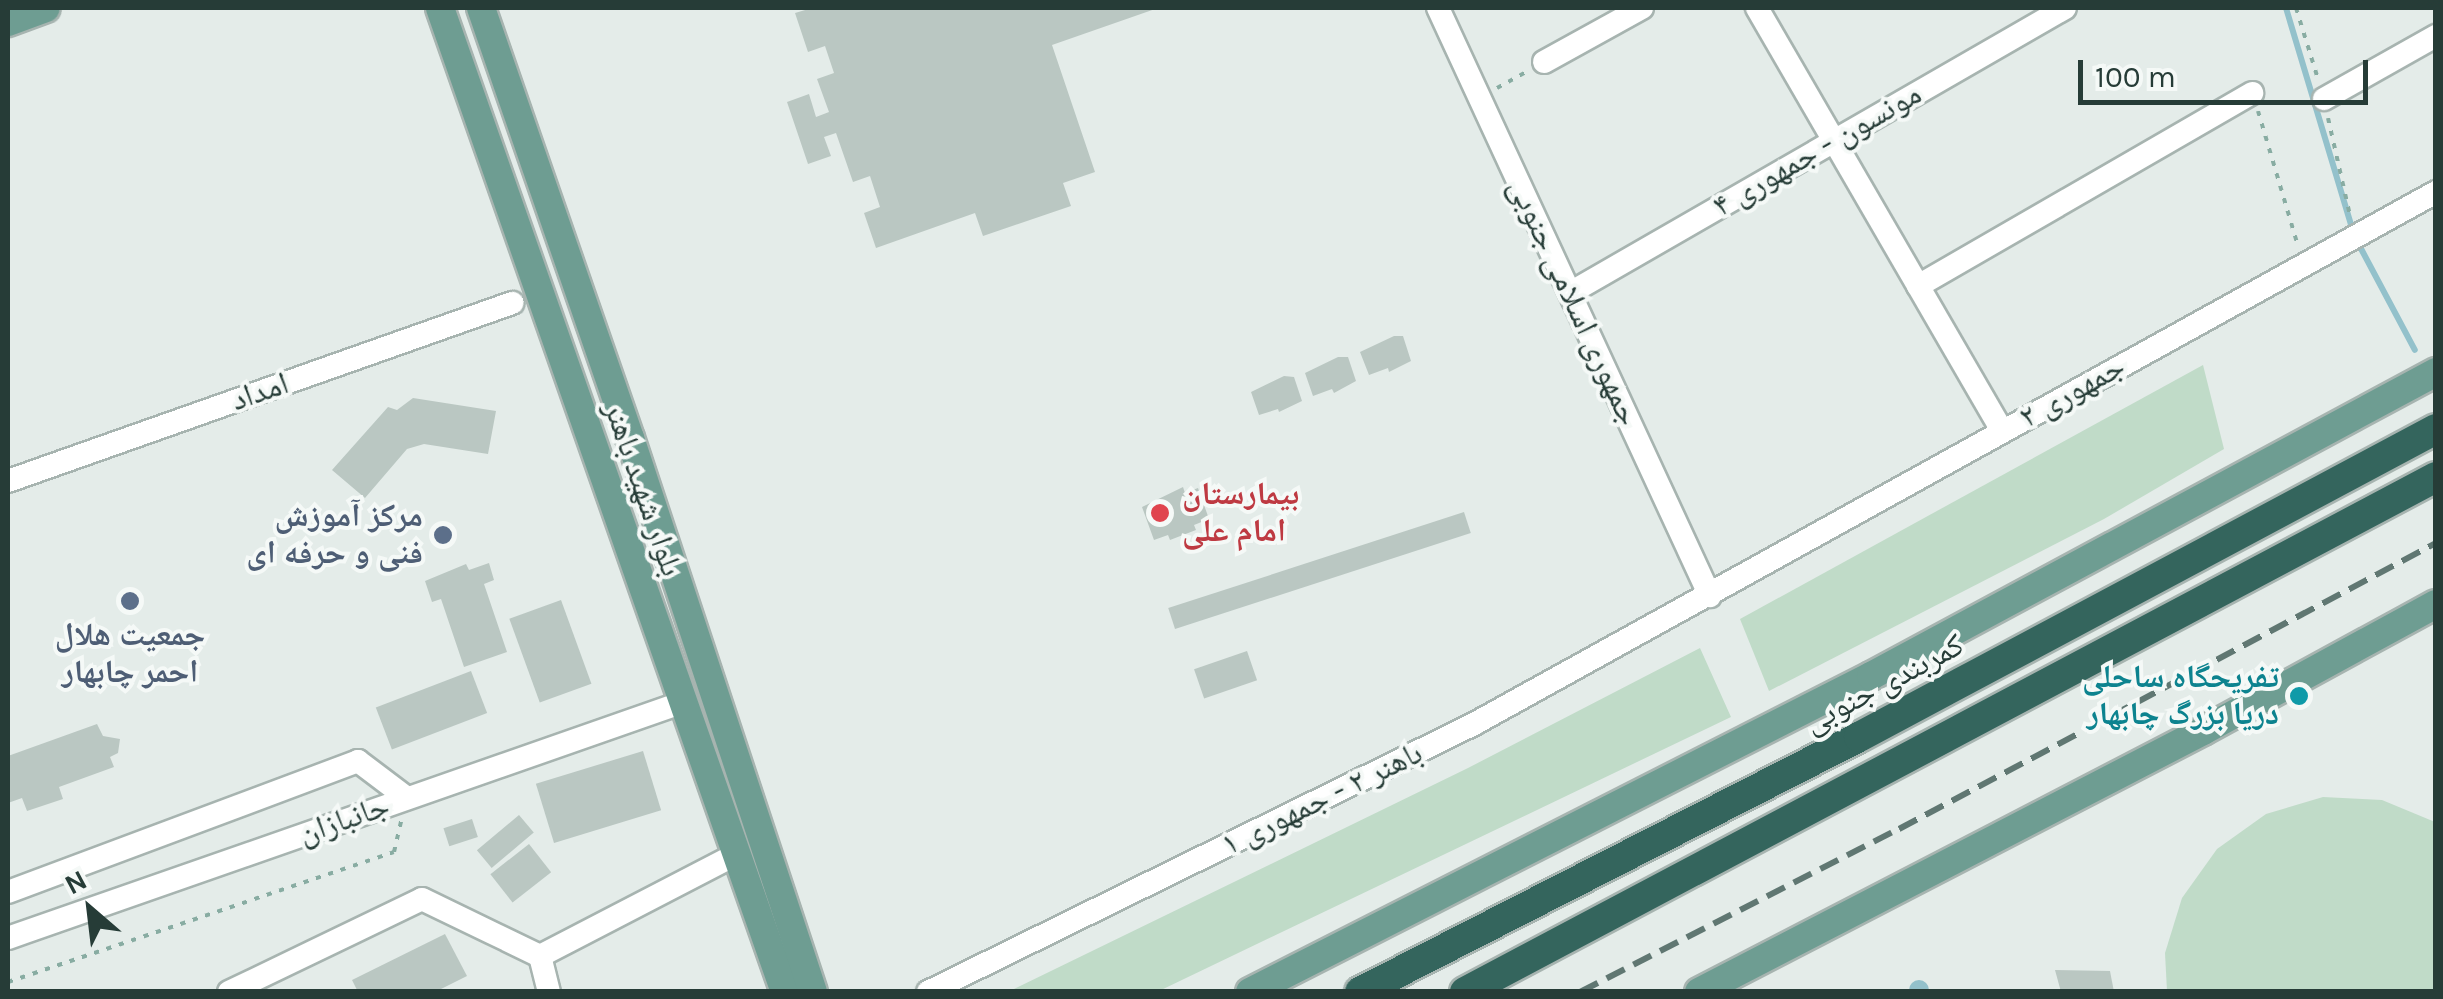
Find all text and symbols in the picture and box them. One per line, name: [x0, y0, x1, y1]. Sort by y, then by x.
scale bar: [2083, 40, 2373, 102]
text: 100 m: [2095, 59, 2176, 95]
street label: مونسون - جمهوری ۴: [1706, 75, 1928, 225]
street label: جمهوری اسلامی جنوبی: [1500, 172, 1648, 432]
street label: جمهوری ۲: [2012, 347, 2132, 437]
street label: امداد: [226, 364, 294, 420]
street label: بلوار شهید باهنر: [595, 397, 691, 581]
place label: بیمارستان امام علی: [1182, 476, 1299, 551]
place label: مرکز آموزش فنی و حرفه ای: [246, 498, 423, 573]
marker: بیمارستان امام علی: [1147, 500, 1173, 526]
marker: مرکز آموزش فنی و حرفه ای: [432, 524, 454, 546]
marker: جمعیت هلال احمر چابهار: [119, 590, 141, 612]
place label: جمعیت هلال احمر چابهار: [55, 617, 205, 692]
street label: کمربندی جنوبی: [1797, 626, 1971, 742]
place label: تفریحگاه ساحلی دریا بزرگ چابهار: [2082, 659, 2279, 734]
marker: تفریحگاه ساحلی دریا بزرگ چابهار: [2288, 685, 2310, 707]
street label: باهنر ۲ - جمهوری ۱: [1215, 734, 1429, 864]
street label: جانبازان: [294, 787, 394, 853]
north arrow: [40, 859, 140, 959]
text: N: [59, 863, 92, 901]

